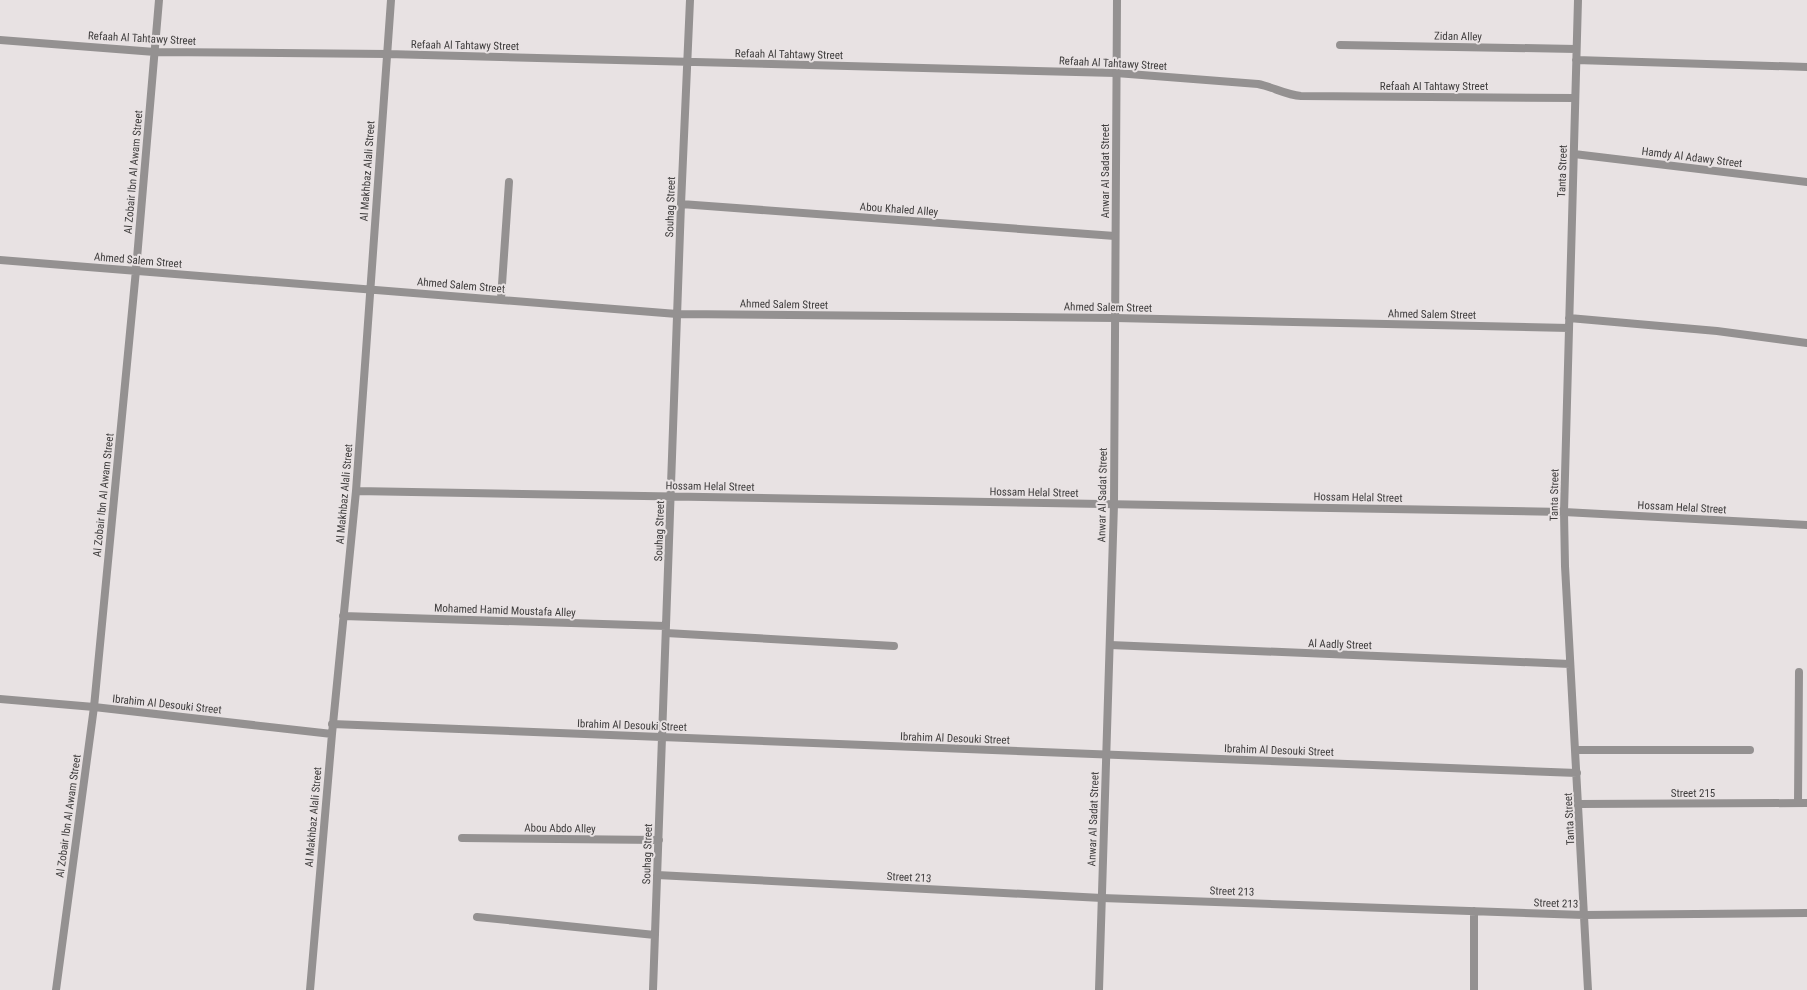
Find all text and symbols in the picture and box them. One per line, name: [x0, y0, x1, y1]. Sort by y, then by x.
street label: Refaah Al Tahtawy Street: [88, 29, 196, 48]
street label: Zidan Alley: [1434, 30, 1482, 43]
street label: Refaah Al Tahtawy Street: [411, 38, 519, 53]
street label: Refaah Al Tahtawy Street: [735, 47, 843, 62]
street label: Refaah Al Tahtawy Street: [1059, 54, 1167, 73]
street label: Refaah Al Tahtawy Street: [1380, 80, 1488, 93]
street label: Al Zobair Ibn Al Awam Street: [122, 110, 145, 234]
street label: Al Makhbaz Alali Street: [357, 120, 377, 222]
street label: Anwar Al Sadat Street: [1099, 124, 1112, 218]
street label: Tanta Street: [1555, 145, 1570, 198]
street label: Hamdy Al Adawy Street: [1641, 145, 1743, 170]
street label: Souhag Street: [663, 176, 678, 238]
street label: Abou Khaled Alley: [859, 200, 939, 219]
street label: Ahmed Salem Street: [93, 250, 183, 271]
street label: Ahmed Salem Street: [416, 275, 506, 296]
street label: Ahmed Salem Street: [740, 297, 828, 312]
street label: Ahmed Salem Street: [1064, 300, 1152, 315]
street label: Ahmed Salem Street: [1388, 307, 1476, 322]
street label: Al Zobair Ibn Al Awam Street: [91, 433, 116, 558]
street label: Al Makhbaz Alali Street: [334, 443, 355, 545]
street label: Anwar Al Sadat Street: [1095, 448, 1110, 542]
street label: Tanta Street: [1548, 469, 1561, 521]
street label: Hossam Helal Street: [665, 479, 755, 494]
street label: Hossam Helal Street: [989, 485, 1079, 500]
street label: Hossam Helal Street: [1313, 490, 1403, 505]
street label: Hossam Helal Street: [1637, 499, 1727, 516]
street label: Souhag Street: [652, 500, 667, 562]
street label: Mohamed Hamid Moustafa Alley: [434, 602, 576, 619]
street label: Al Aadly Street: [1308, 637, 1372, 652]
street label: Ibrahim Al Desouki Street: [112, 692, 222, 717]
street label: Ibrahim Al Desouki Street: [577, 717, 687, 734]
street label: Ibrahim Al Desouki Street: [900, 730, 1010, 747]
street label: Ibrahim Al Desouki Street: [1224, 742, 1334, 759]
street label: Al Zobair Ibn Al Awam Street: [53, 754, 84, 878]
street label: Al Makhbaz Alali Street: [303, 766, 324, 868]
street label: Anwar Al Sadat Street: [1085, 772, 1102, 867]
street label: Street 215: [1671, 787, 1715, 800]
street label: Tanta Street: [1562, 792, 1577, 846]
street label: Abou Abdo Alley: [524, 821, 596, 836]
street label: Souhag Street: [640, 823, 655, 885]
street label: Street 213: [886, 870, 932, 885]
street label: Street 213: [1209, 884, 1254, 899]
street label: Street 213: [1533, 896, 1578, 911]

